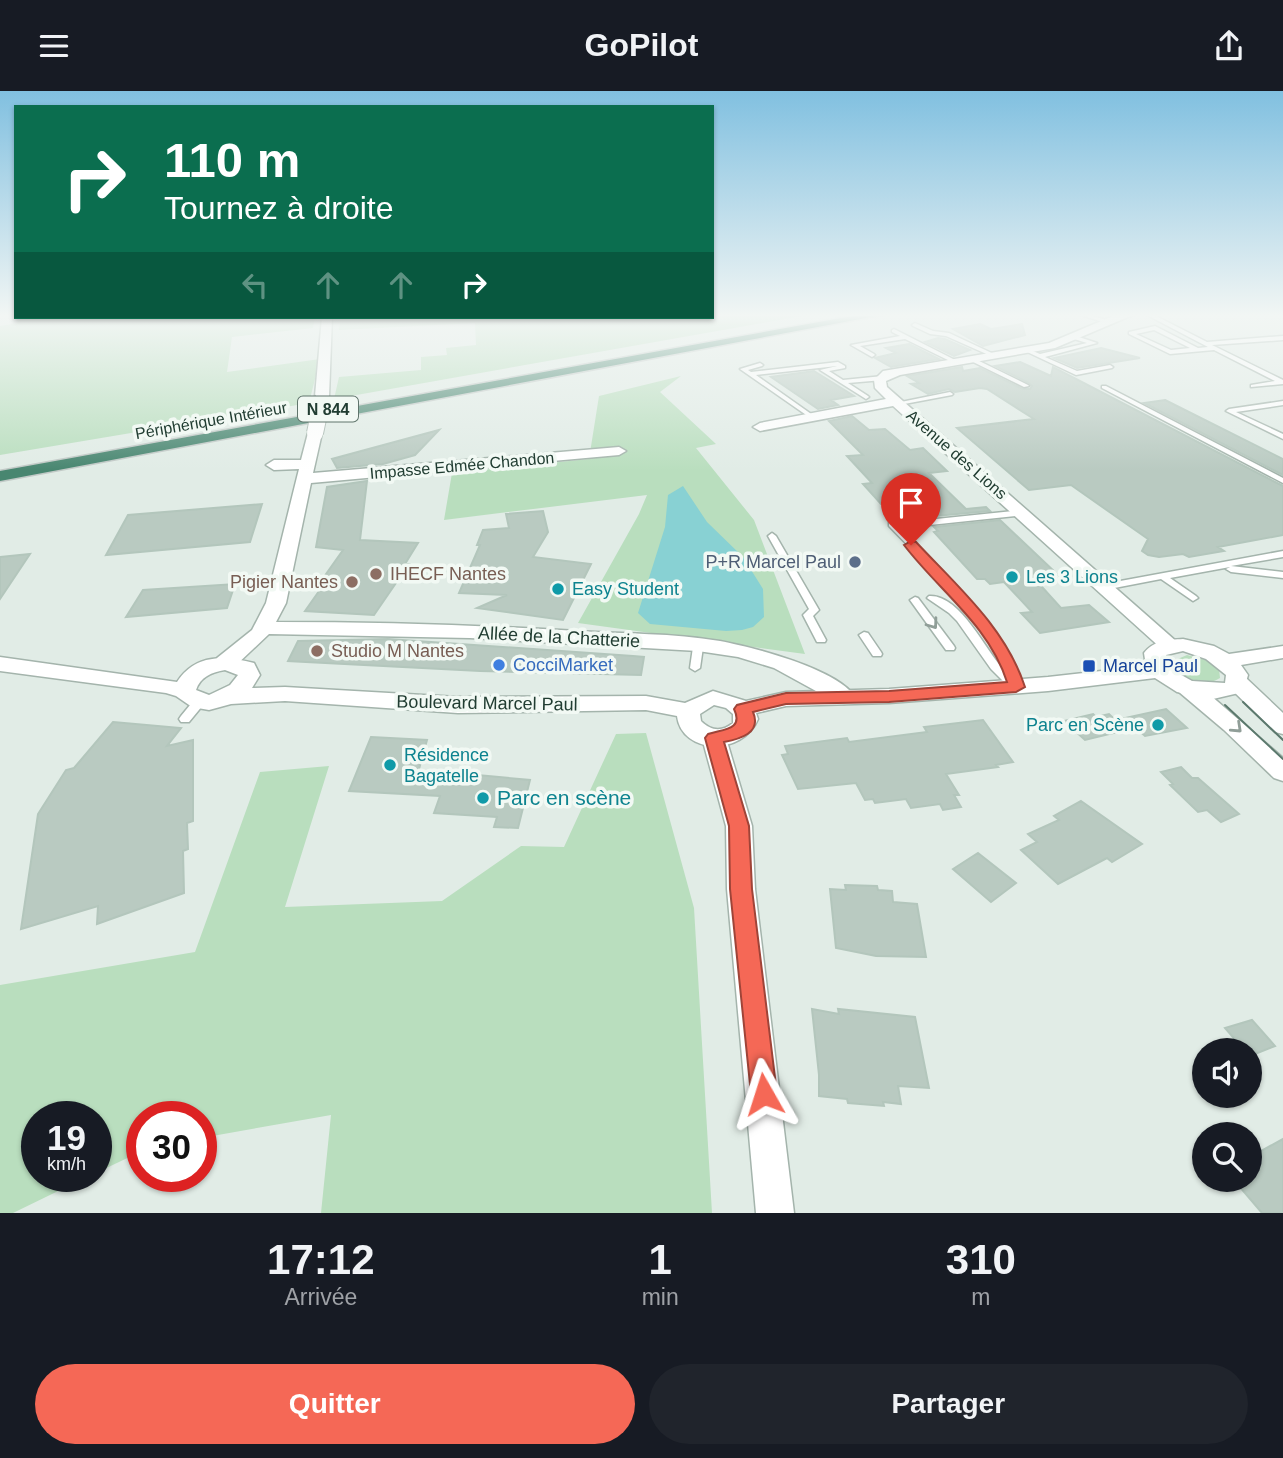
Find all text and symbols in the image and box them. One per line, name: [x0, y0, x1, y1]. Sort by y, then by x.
icon: menu: [35, 27, 73, 65]
text: GoPilot: [585, 27, 698, 63]
icon: share: [1210, 27, 1248, 65]
icon: right: [49, 133, 140, 224]
text: 110 m: [164, 133, 300, 187]
text: Tournez à droite: [164, 190, 393, 226]
icon: left: [236, 266, 274, 304]
icon: ahead: [309, 266, 347, 304]
icon: ahead: [382, 266, 420, 304]
icon: right: [455, 266, 493, 304]
road number: N 844: [298, 397, 358, 421]
street label: Périphérique Intérieur: [134, 399, 289, 442]
street label: Avenue des Lions: [903, 406, 1010, 502]
street label: Impasse Edmée Chandon: [369, 449, 555, 482]
pin: [881, 473, 941, 545]
icon: arrive: [892, 484, 930, 522]
place label: P+R Marcel Paul: [705, 552, 841, 572]
marker: P+R Marcel Paul: [847, 554, 863, 570]
place label: IHECF Nantes: [390, 564, 506, 584]
marker: IHECF Nantes: [368, 566, 384, 582]
place label: Les 3 Lions: [1026, 567, 1118, 587]
marker: Les 3 Lions: [1004, 569, 1020, 585]
place label: Pigier Nantes: [230, 572, 338, 592]
marker: Pigier Nantes: [344, 574, 360, 590]
place label: Easy Student: [572, 579, 679, 599]
marker: Easy Student: [550, 581, 566, 597]
one-way arrow: [924, 616, 937, 629]
street label: Allée de la Chatterie: [478, 623, 640, 651]
place label: Studio M Nantes: [331, 641, 464, 661]
marker: Studio M Nantes: [309, 643, 325, 659]
place label: CocciMarket: [513, 655, 613, 675]
place label: Marcel Paul: [1103, 656, 1198, 676]
marker: CocciMarket: [491, 657, 507, 673]
marker: Marcel Paul: [1081, 658, 1097, 674]
street label: Boulevard Marcel Paul: [396, 691, 578, 715]
place label: Parc en Scène: [1026, 715, 1144, 735]
marker: Parc en Scène: [1150, 717, 1166, 733]
one-way arrow: [1229, 719, 1242, 732]
place label: Résidence Bagatelle: [404, 745, 489, 786]
marker: Résidence Bagatelle: [382, 757, 398, 773]
place label: Parc en scène: [497, 786, 631, 809]
marker: Parc en scène: [475, 790, 491, 806]
map controls: [1192, 1038, 1262, 1192]
button: sound: [1192, 1038, 1262, 1108]
position arrow: [727, 1057, 801, 1131]
speed limit sign: 30: [126, 1101, 217, 1192]
text: 19: [47, 1118, 86, 1157]
button: search: [1192, 1122, 1262, 1192]
text: km/h: [47, 1154, 86, 1174]
text: 17:12: [267, 1236, 375, 1283]
text: 1: [648, 1236, 672, 1283]
text: 310: [946, 1236, 1016, 1283]
text: Arrivée: [284, 1284, 357, 1310]
text: min: [642, 1284, 679, 1310]
text: m: [971, 1284, 990, 1310]
button: Quitter: [35, 1364, 635, 1444]
button: Partager: [649, 1364, 1248, 1444]

